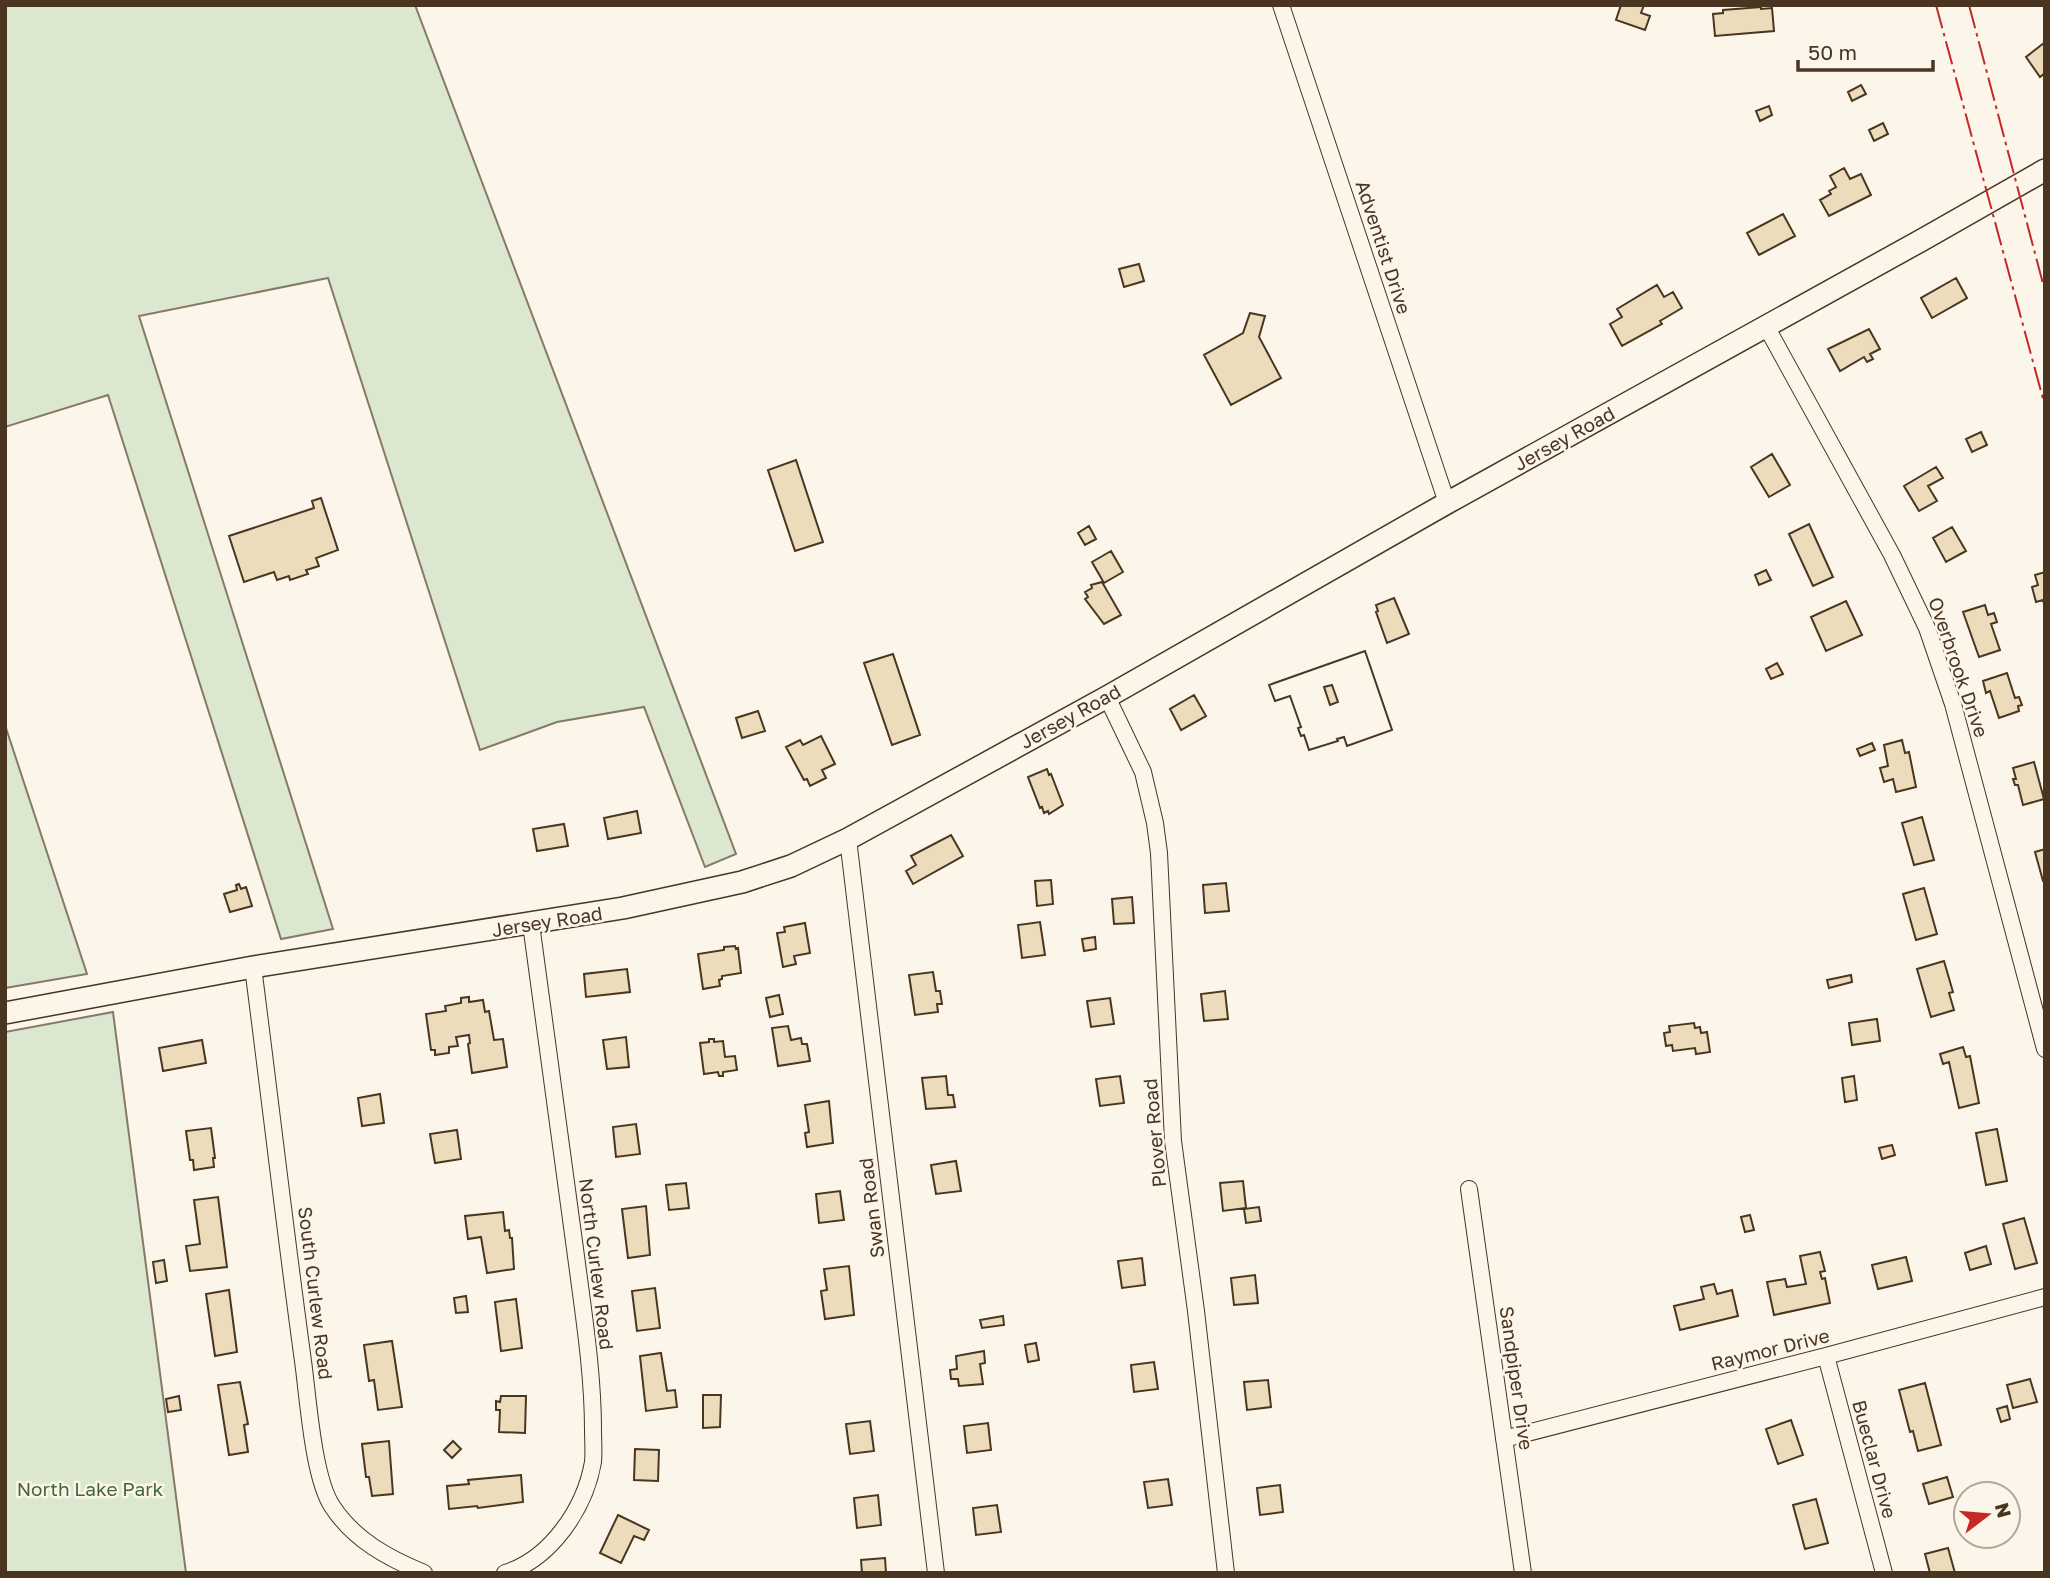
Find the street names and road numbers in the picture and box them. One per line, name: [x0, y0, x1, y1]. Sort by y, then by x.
street label: Adventist Drive: [1352, 177, 1416, 317]
street label: Jersey Road: [1510, 401, 1618, 475]
street label: Overbrook Drive: [1924, 594, 1994, 740]
street label: Jersey Road: [1016, 679, 1124, 753]
street label: Jersey Road: [490, 901, 604, 941]
street label: Plover Road: [1138, 1078, 1170, 1188]
street label: Swan Road: [853, 1157, 889, 1259]
street label: North Curlew Road: [575, 1177, 619, 1351]
street label: South Curlew Road: [294, 1205, 338, 1381]
street label: Sandpiper Drive: [1496, 1305, 1538, 1451]
street label: Raymor Drive: [1708, 1323, 1832, 1375]
street label: Bueclar Drive: [1848, 1397, 1902, 1521]

